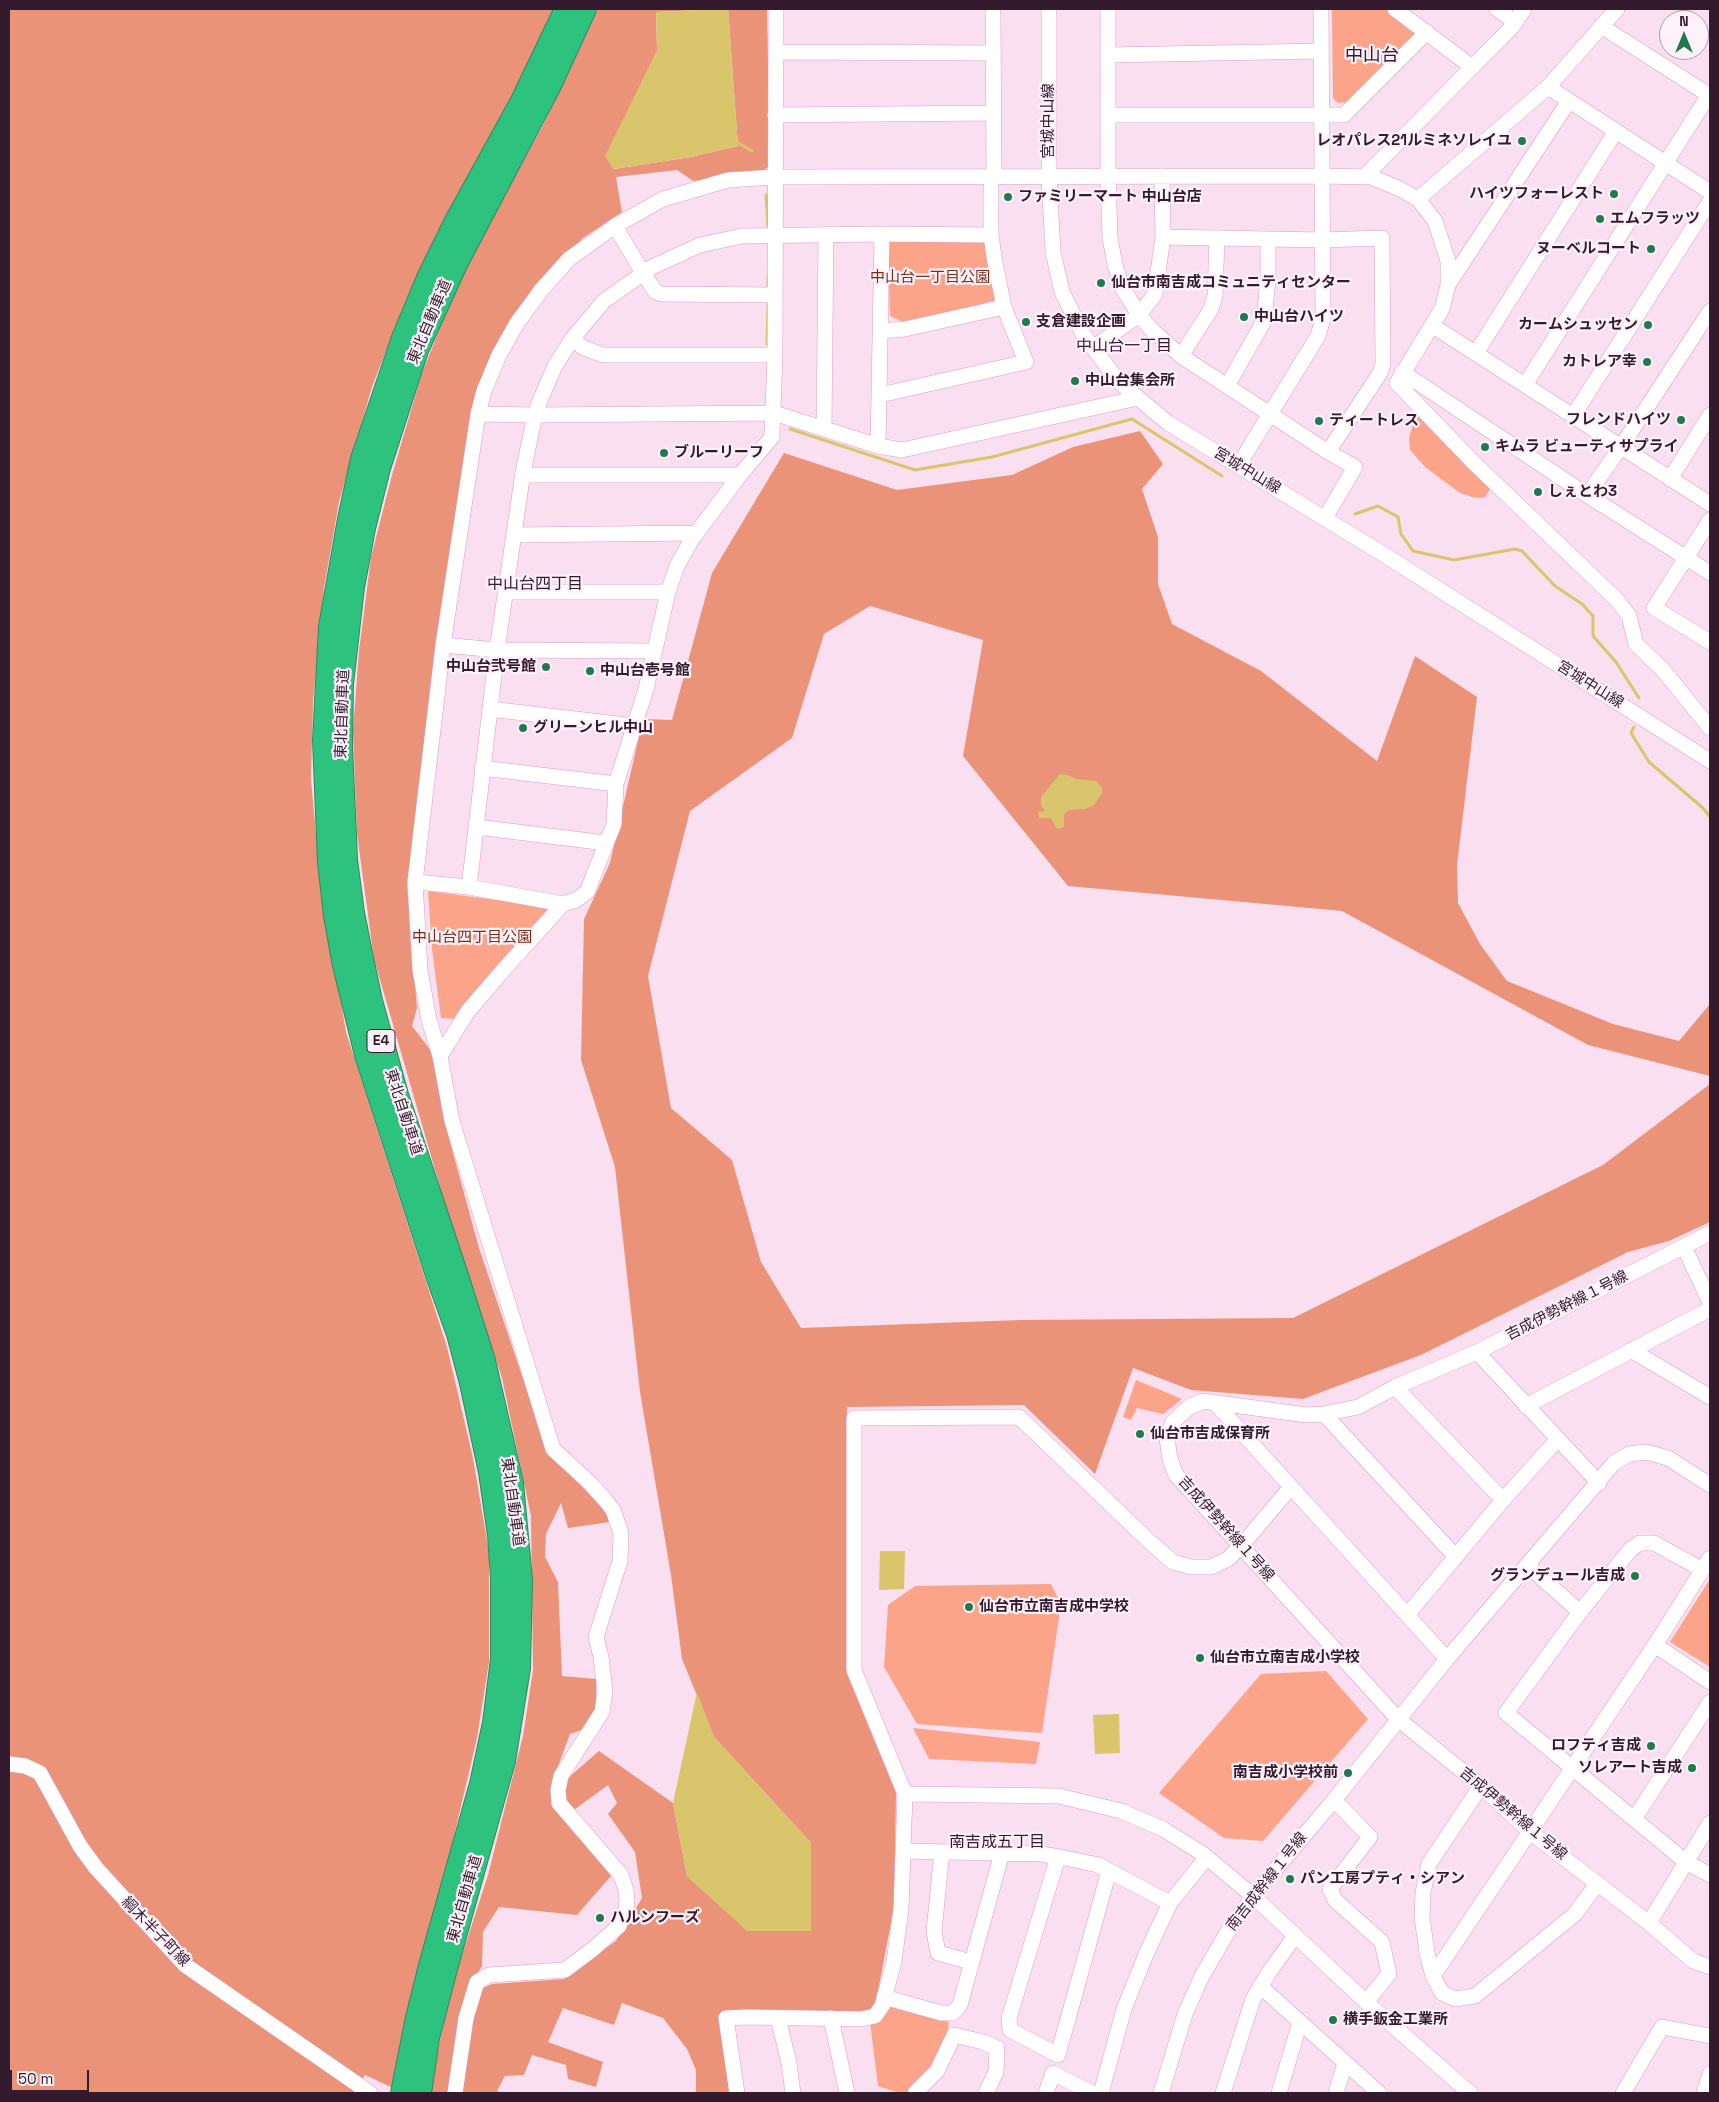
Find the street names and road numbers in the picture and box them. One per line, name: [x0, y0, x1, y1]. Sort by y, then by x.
street label: 宮城中山線: [1040, 84, 1058, 158]
street label: 東北自動車道: [404, 277, 456, 367]
street label: 宮城中山線: [1210, 444, 1284, 498]
street label: 宮城中山線: [1553, 657, 1627, 713]
street label: 東北自動車道: [332, 669, 354, 759]
road number: E4: [367, 1030, 395, 1052]
street label: 東北自動車道: [381, 1066, 425, 1158]
street label: 吉成伊勢幹線１号線: [1503, 1267, 1631, 1345]
street label: 東北自動車道: [497, 1456, 527, 1548]
street label: 吉成伊勢幹線１号線: [1174, 1473, 1278, 1585]
street label: 吉成伊勢幹線１号線: [1456, 1764, 1570, 1864]
street label: 南吉成幹線１号線: [1223, 1829, 1311, 1935]
street label: 東北自動車道: [444, 1853, 486, 1945]
street label: 綱木半子町線: [117, 1893, 193, 1971]

